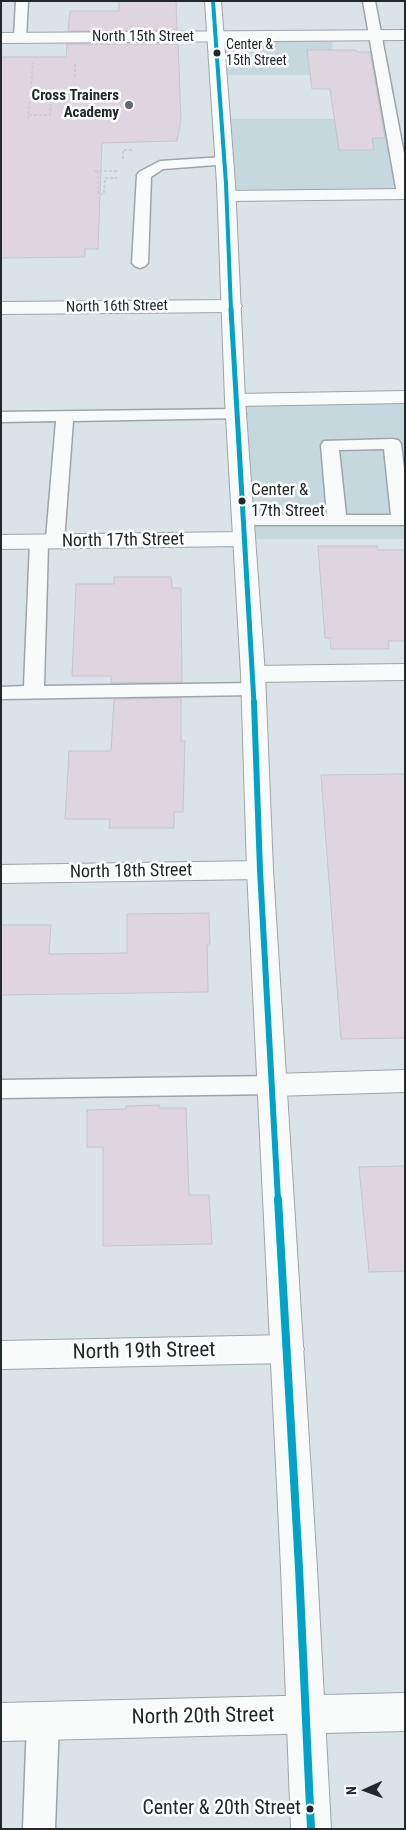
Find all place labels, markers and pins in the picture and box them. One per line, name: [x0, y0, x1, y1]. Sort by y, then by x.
place label: Center & 15th Street: [226, 37, 287, 70]
marker: Center & 15th Street: [212, 48, 222, 58]
place label: Cross Trainers Academy: [32, 87, 119, 122]
marker: Cross Trainers Academy: [123, 99, 135, 111]
place label: Center & 17th Street: [251, 481, 325, 521]
marker: Center & 17th Street: [237, 496, 247, 506]
place label: Center & 20th Street: [142, 1797, 301, 1821]
marker: Center & 20th Street: [305, 1804, 315, 1814]

